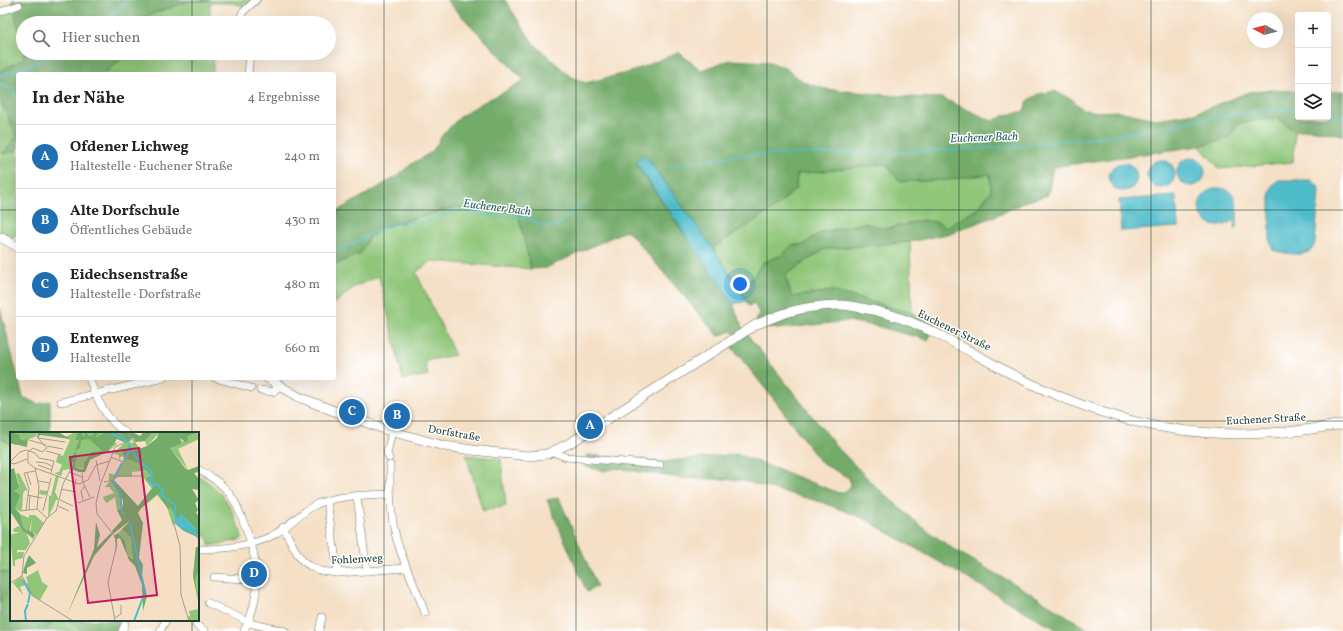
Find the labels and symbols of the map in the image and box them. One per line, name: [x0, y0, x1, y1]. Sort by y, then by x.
north arrow: [1247, 12, 1283, 48]
water label: Euchener Bach: [950, 129, 1018, 147]
water label: Euchener Bach: [462, 196, 532, 220]
your location: [730, 274, 750, 294]
street label: Euchener Straße: [915, 307, 993, 355]
pin: C: [339, 397, 365, 427]
pin: B: [384, 401, 410, 431]
street label: Euchener Straße: [1226, 410, 1306, 430]
pin: A: [577, 411, 603, 441]
street label: Dorfstraße: [427, 422, 481, 446]
inset map: [10, 432, 199, 621]
street label: Fohlenweg: [331, 551, 384, 569]
pin: D: [241, 559, 267, 589]

